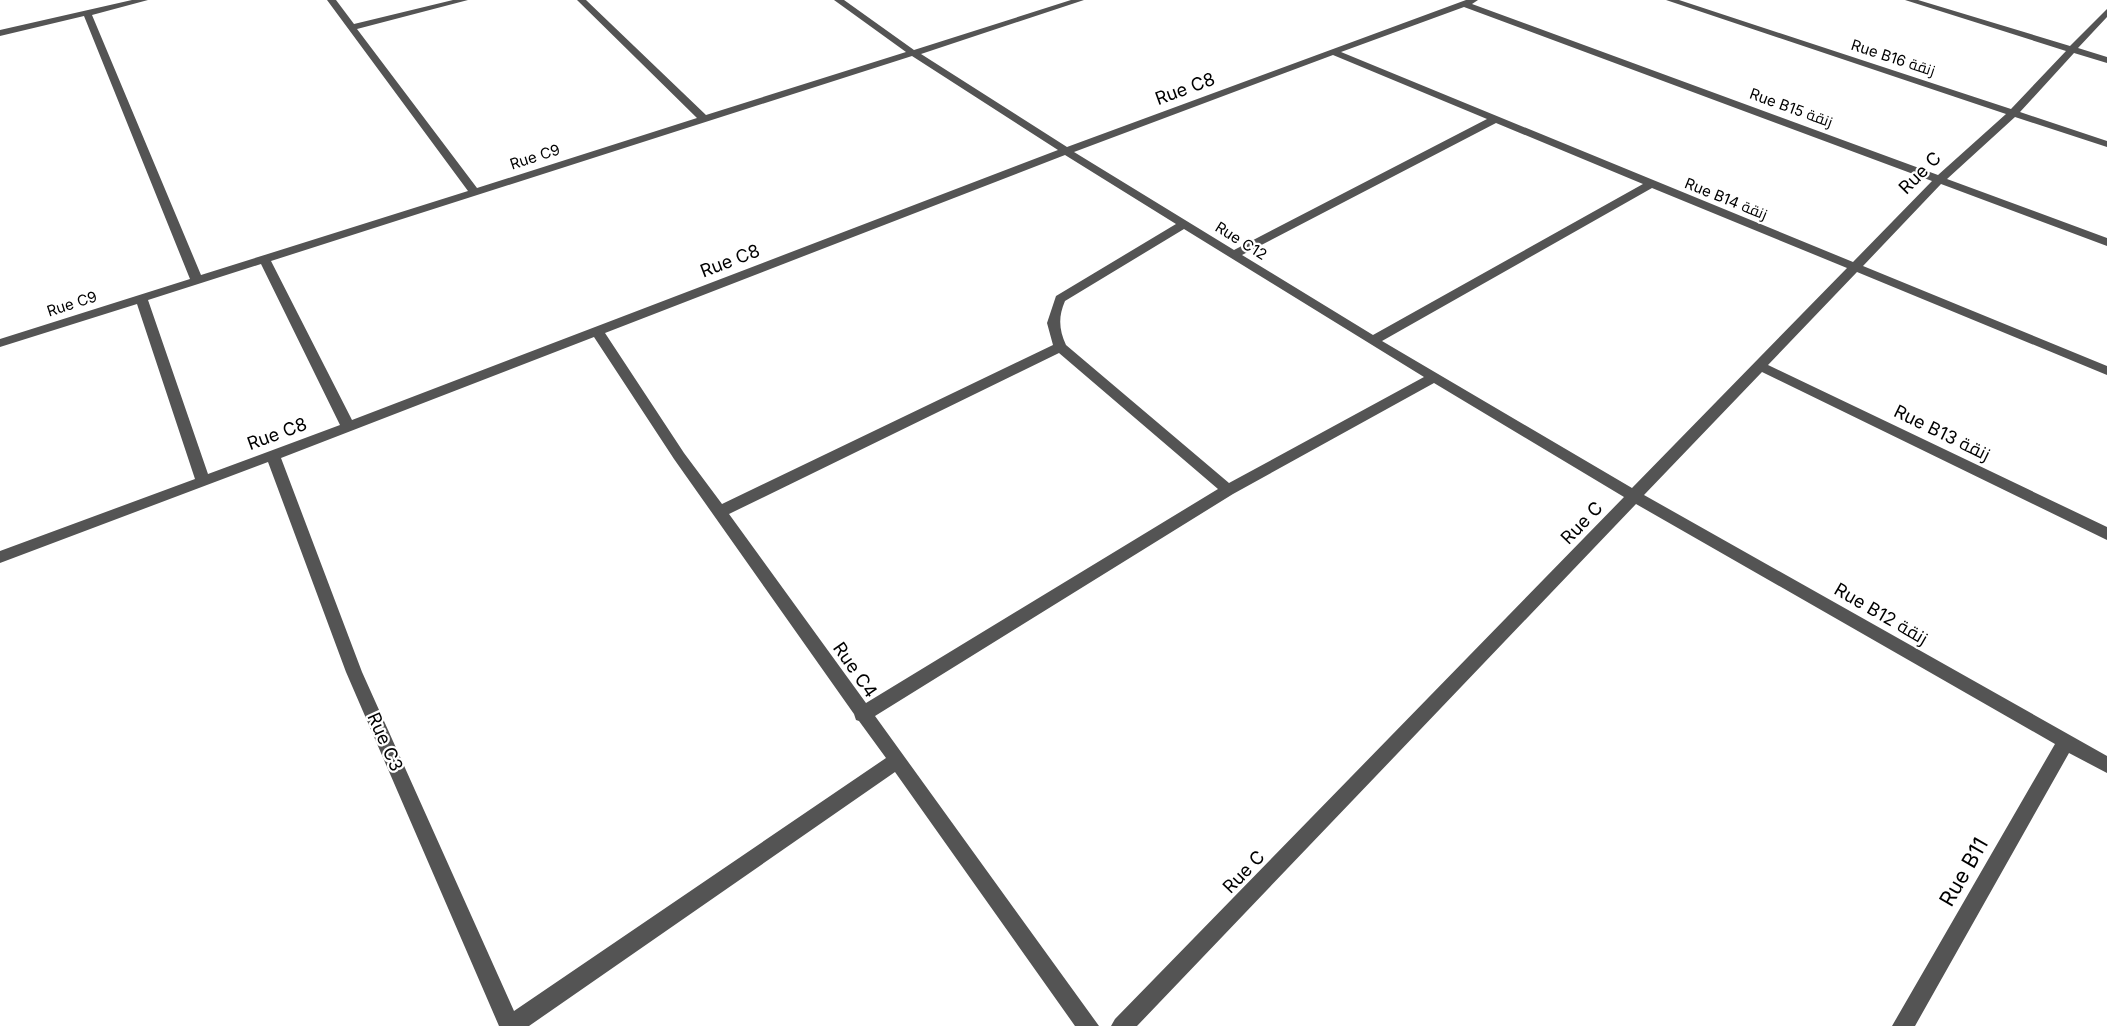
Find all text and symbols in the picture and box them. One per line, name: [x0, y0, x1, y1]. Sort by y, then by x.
street label: Rue B16 زنقة: [1849, 35, 1938, 80]
street label: Rue C8: [1152, 68, 1218, 109]
street label: Rue B15 زنقة: [1747, 84, 1835, 131]
street label: Rue C9: [507, 139, 562, 174]
street label: Rue C: [1894, 147, 1945, 198]
street label: Rue B14 زنقة: [1682, 173, 1770, 224]
street label: Rue C12: [1212, 217, 1271, 264]
street label: Rue C8: [697, 240, 763, 281]
street label: Rue C9: [44, 286, 99, 321]
street label: Rue B13 زنقة: [1890, 400, 1994, 466]
street label: Rue C8: [244, 413, 310, 454]
street label: Rue C: [1556, 497, 1607, 548]
street label: Rue B12 زنقة: [1830, 578, 1932, 650]
street label: Rue C4: [829, 638, 882, 701]
street label: Rue C3: [363, 709, 408, 774]
street label: Rue B11: [1934, 833, 1993, 910]
street label: Rue C: [1218, 846, 1269, 897]

